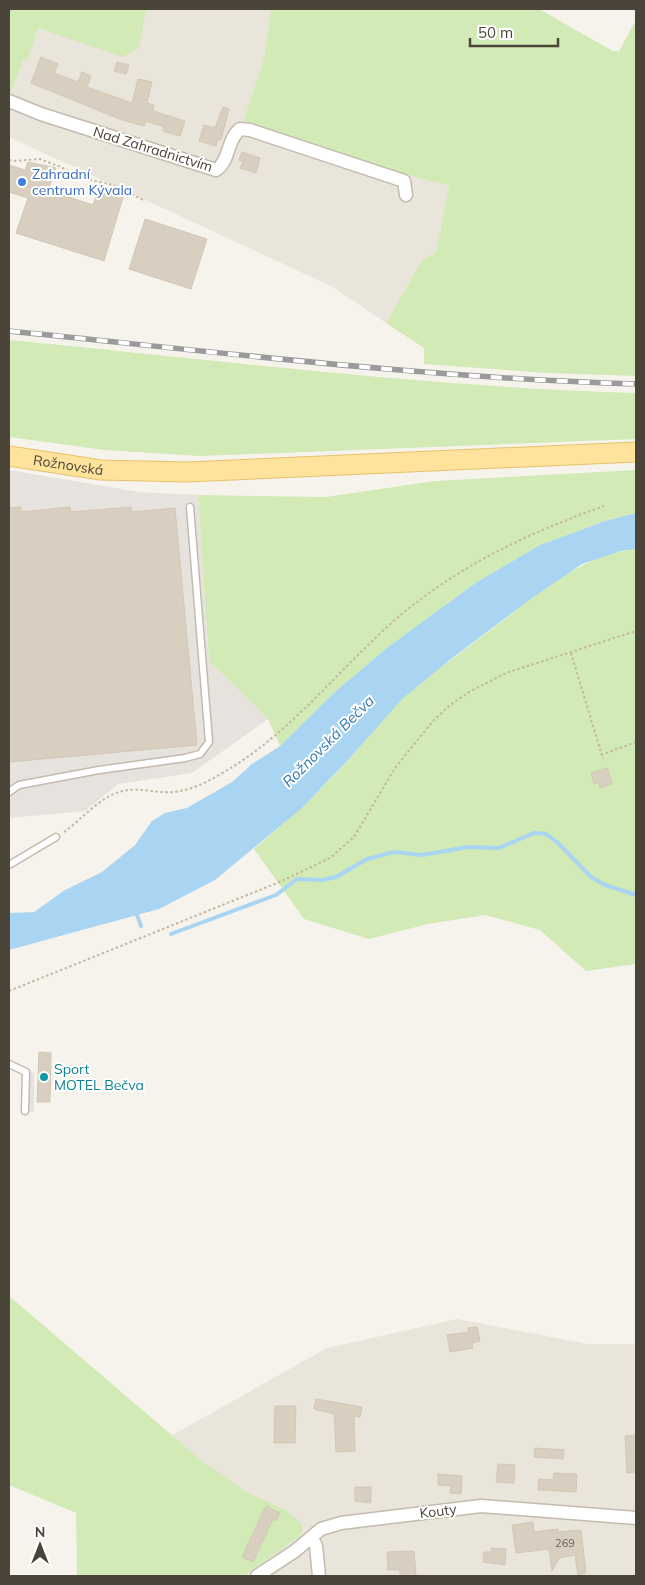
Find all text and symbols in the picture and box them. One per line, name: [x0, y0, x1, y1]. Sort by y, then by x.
scale bar: [470, 15, 558, 47]
text: 50 m: [478, 23, 513, 42]
street label: Nad Zahradnictvím: [91, 122, 215, 176]
place label: Zahradní centrum Kývala: [32, 165, 132, 199]
marker: Zahradní centrum Kývala: [16, 176, 28, 188]
street label: Rožnovská: [32, 451, 105, 479]
water label: Rožnovská Bečva: [278, 691, 378, 791]
place label: Sport MOTEL Bečva: [54, 1060, 144, 1094]
marker: Sport MOTEL Bečva: [38, 1071, 50, 1083]
street label: Kouty: [418, 1500, 458, 1522]
north arrow: [15, 1520, 65, 1570]
text: N: [35, 1523, 45, 1541]
house number: 269: [555, 1536, 575, 1550]

